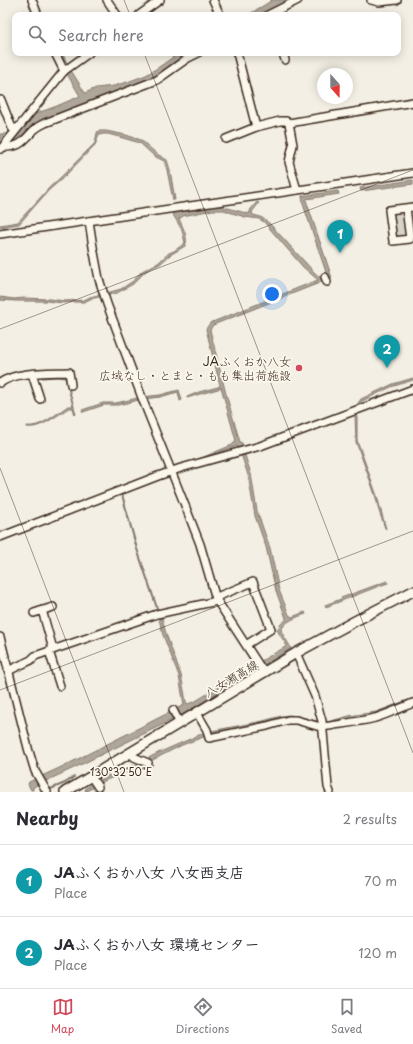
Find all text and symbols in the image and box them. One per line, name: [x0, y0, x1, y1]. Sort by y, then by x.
search box: [12, 12, 401, 56]
icon: search: [26, 23, 48, 45]
text: Search here: [58, 23, 144, 46]
north arrow: [317, 68, 353, 104]
pin: 1: [327, 220, 353, 253]
your location: [262, 284, 282, 304]
pin: 2: [374, 335, 400, 368]
place label: JAふくおか八女 広域なし・とまと・もも集出荷施設: [99, 352, 291, 384]
marker: JAふくおか八女 広域なし・とまと・もも集出荷施設: [294, 363, 304, 373]
street label: 八女瀬高線: [201, 655, 261, 701]
text: 130°32'50"E: [90, 764, 152, 779]
text: Nearby: [16, 805, 78, 831]
text: 2 results: [343, 809, 397, 828]
text: JAふくおか八女 八女西支店: [54, 860, 245, 883]
text: 1: [26, 871, 32, 890]
text: 70 m: [364, 871, 397, 890]
text: Place: [54, 883, 87, 902]
text: JAふくおか八女 環境センター: [54, 932, 260, 955]
text: 2: [24, 943, 34, 962]
text: 120 m: [358, 943, 397, 962]
text: Place: [54, 955, 87, 974]
tab: Map: [51, 996, 74, 1037]
tab: Directions: [176, 996, 229, 1037]
tab: Saved: [331, 996, 362, 1037]

